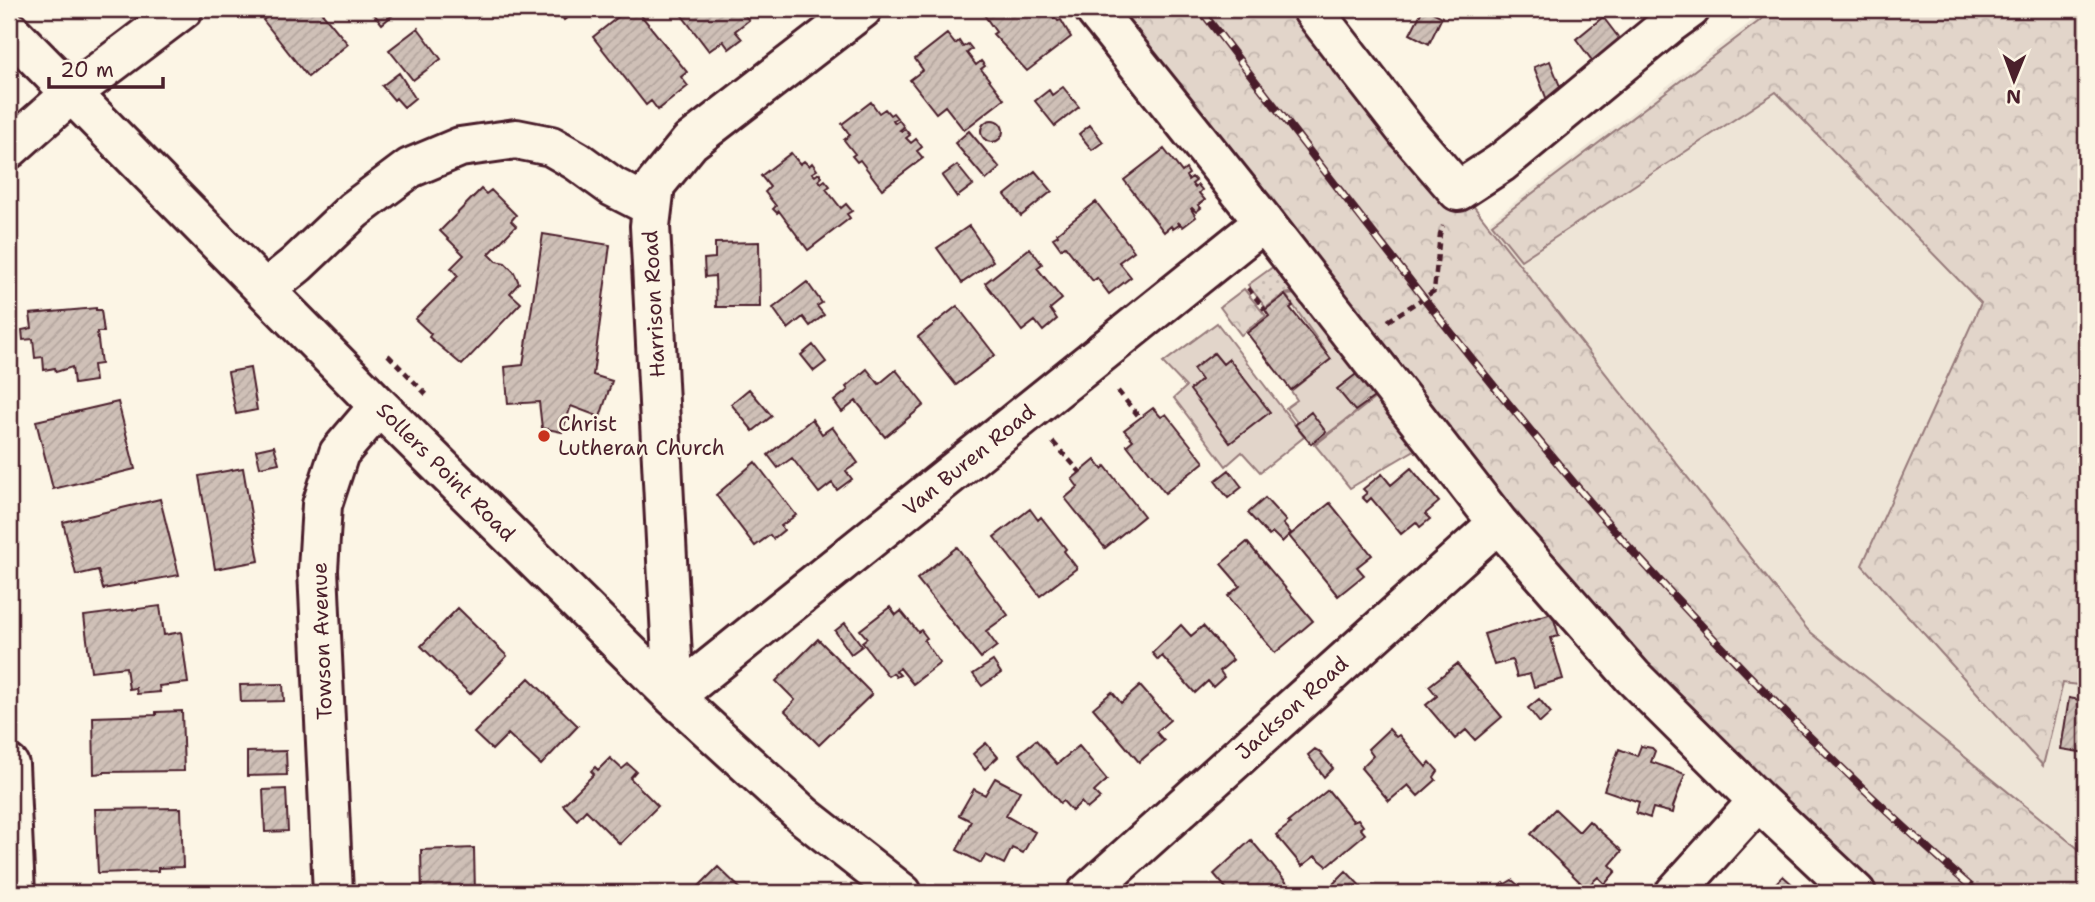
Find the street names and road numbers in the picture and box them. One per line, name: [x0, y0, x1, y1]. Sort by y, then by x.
street label: Harrison Road: [636, 230, 672, 378]
street label: Sollers Point Road: [370, 396, 522, 548]
street label: Van Buren Road: [897, 398, 1041, 522]
street label: Towson Avenue: [305, 562, 339, 720]
street label: Jackson Road: [1230, 650, 1354, 766]

